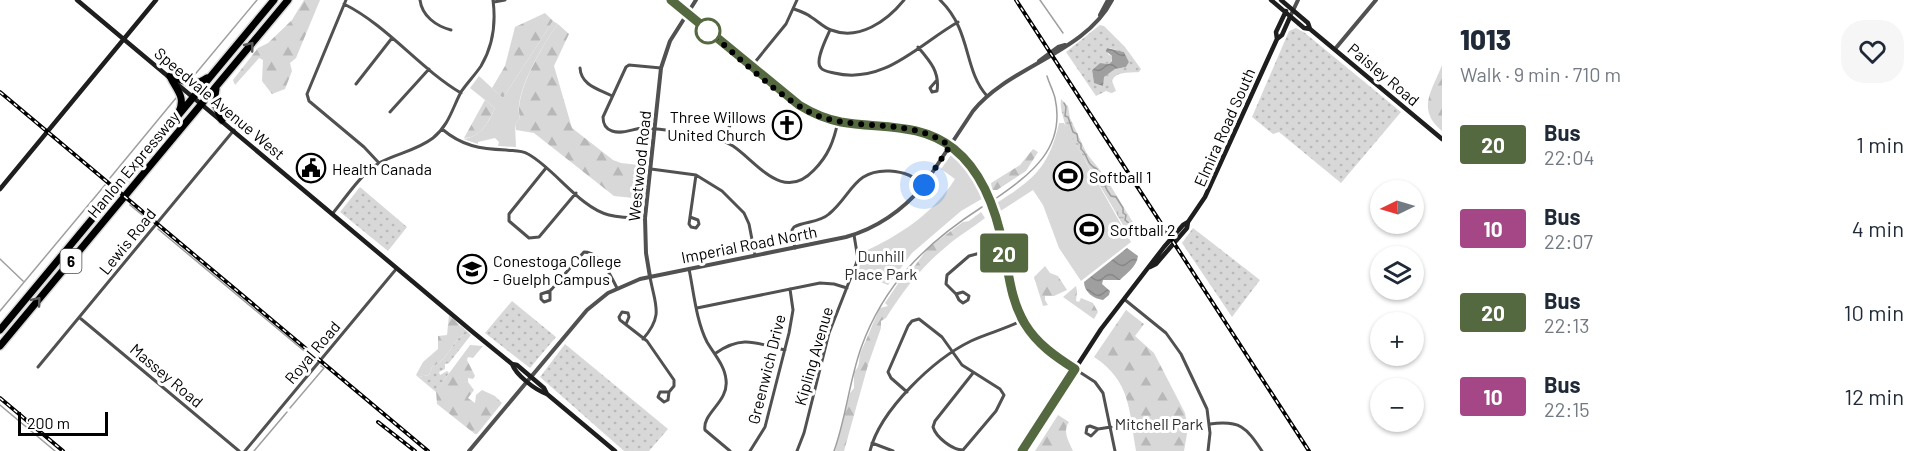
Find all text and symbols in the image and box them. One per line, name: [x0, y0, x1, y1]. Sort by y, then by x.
unlabelled marker: [695, 18, 721, 44]
button: heart: [1841, 20, 1904, 83]
text: 1013: [1460, 22, 1511, 56]
street label: Paisley Road: [1344, 39, 1424, 109]
one-way arrow: [242, 42, 253, 53]
street label: Speedvale Avenue West: [151, 43, 289, 163]
text: Walk · 9 min · 710 m: [1460, 62, 1621, 86]
street label: Elmira Road South: [1189, 65, 1259, 189]
street label: Hanlon Expressway: [83, 106, 183, 221]
place label: Three Willows United Church: [667, 107, 766, 144]
church icon: Three Willows United Church: [771, 109, 803, 141]
street label: Westwood Road: [624, 110, 654, 222]
text: Bus: [1544, 119, 1581, 145]
text: 1 min: [1856, 131, 1904, 157]
text: 20: [1481, 132, 1505, 157]
text: 22:04: [1544, 145, 1595, 169]
public building icon: Health Canada: [295, 152, 327, 184]
place label: Health Canada: [332, 159, 432, 178]
sports icon: Softball 1: [1052, 160, 1084, 192]
place label: Softball 1: [1089, 167, 1152, 186]
your location: [909, 170, 939, 200]
north arrow: [1370, 180, 1424, 234]
map controls: [1370, 180, 1424, 432]
text: Bus: [1544, 203, 1581, 229]
street label: Lewis Road: [95, 204, 159, 278]
sports icon: Softball 2: [1073, 213, 1105, 245]
text: 4 min: [1852, 215, 1904, 241]
text: 10: [1483, 216, 1503, 241]
place label: Softball 2: [1110, 220, 1176, 239]
street label: Imperial Road North: [679, 221, 819, 267]
text: 22:07: [1544, 229, 1593, 253]
line badge: 20: [977, 234, 1031, 272]
text: 20: [992, 241, 1016, 266]
park label: Dunhill Place Park: [845, 246, 917, 283]
button: layers: [1370, 246, 1424, 300]
road number: 6: [60, 249, 82, 273]
place label: Conestoga College - Guelph Campus: [493, 251, 622, 288]
school or university icon: Conestoga College - Guelph Campus: [456, 253, 488, 285]
text: Bus: [1544, 287, 1581, 313]
one-way arrow: [30, 297, 41, 308]
text: 10 min: [1844, 299, 1904, 325]
text: 20: [1481, 300, 1505, 325]
street label: Kipling Avenue: [790, 305, 836, 407]
street label: Greenwich Drive: [743, 312, 789, 426]
button: +: [1370, 312, 1424, 366]
text: 22:13: [1544, 313, 1590, 337]
street label: Royal Road: [280, 317, 344, 387]
street label: Massey Road: [127, 339, 207, 411]
text: Bus: [1544, 371, 1581, 397]
button: −: [1370, 378, 1424, 432]
text: 12 min: [1844, 383, 1904, 409]
text: 10: [1483, 384, 1503, 409]
text: 22:15: [1544, 397, 1590, 421]
scale bar: [18, 409, 108, 436]
text: 200 m: [27, 413, 70, 432]
park label: Mitchell Park: [1115, 414, 1203, 433]

